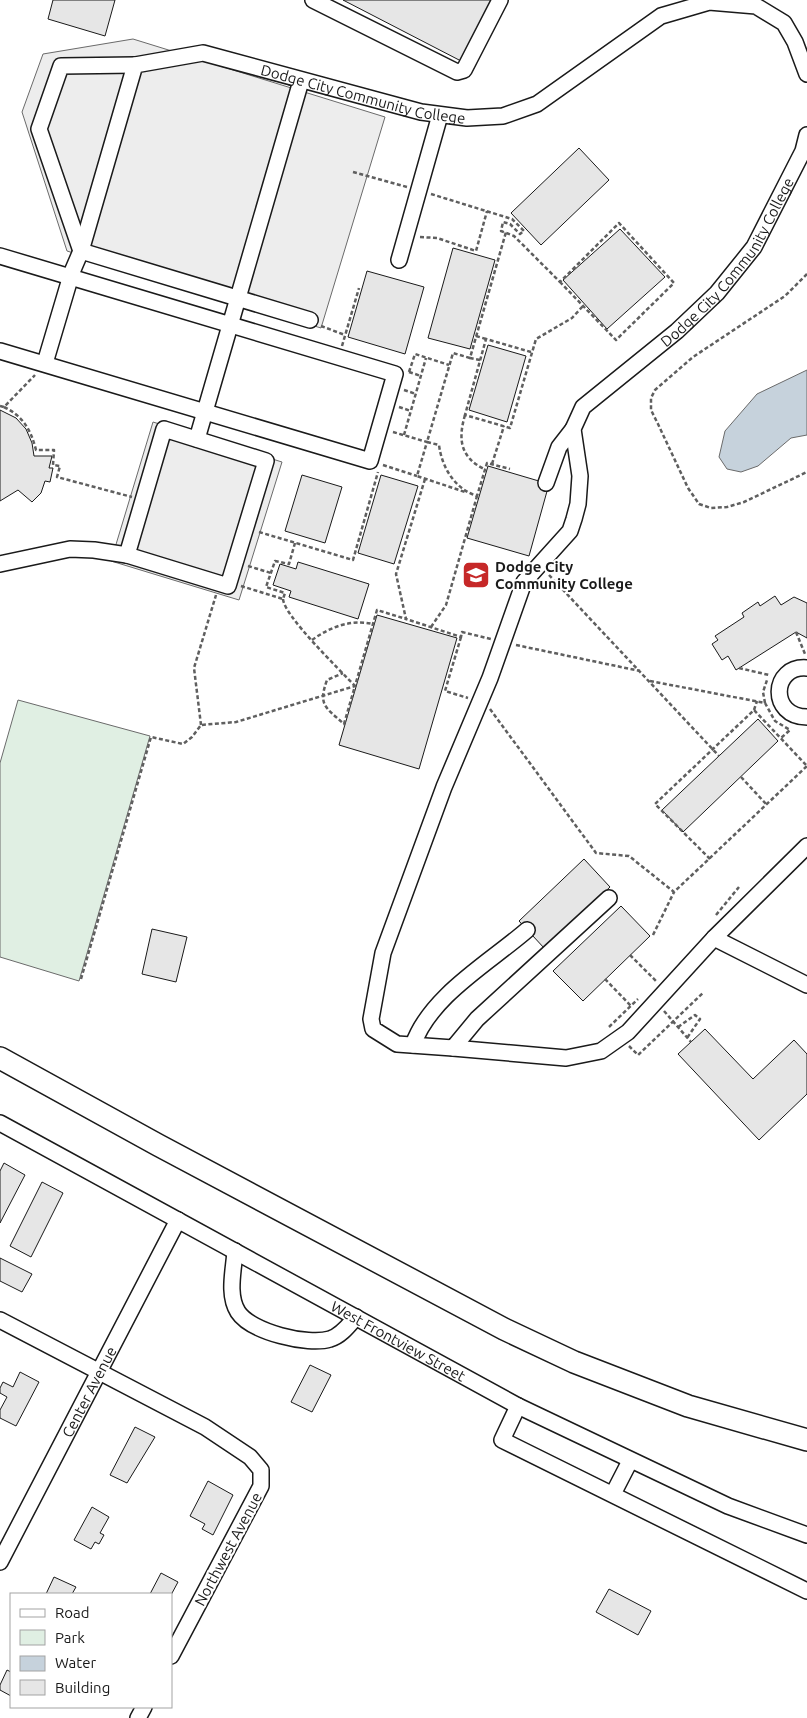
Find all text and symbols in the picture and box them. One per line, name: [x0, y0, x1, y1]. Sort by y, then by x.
street label: Dodge City Community College: [259, 61, 467, 126]
street label: Dodge City Community College: [657, 175, 797, 350]
place label: Dodge City Community College: [495, 558, 633, 592]
school or university icon: Dodge City Community College: [461, 560, 491, 590]
street label: West Frontview Street: [328, 1297, 469, 1384]
street label: Center Avenue: [58, 1343, 119, 1440]
street label: Northwest Avenue: [191, 1489, 265, 1609]
legend: [10, 1593, 172, 1708]
text: Road: [55, 1604, 90, 1621]
text: Park: [55, 1629, 85, 1646]
text: Water: [55, 1654, 96, 1671]
text: Building: [55, 1679, 110, 1696]

